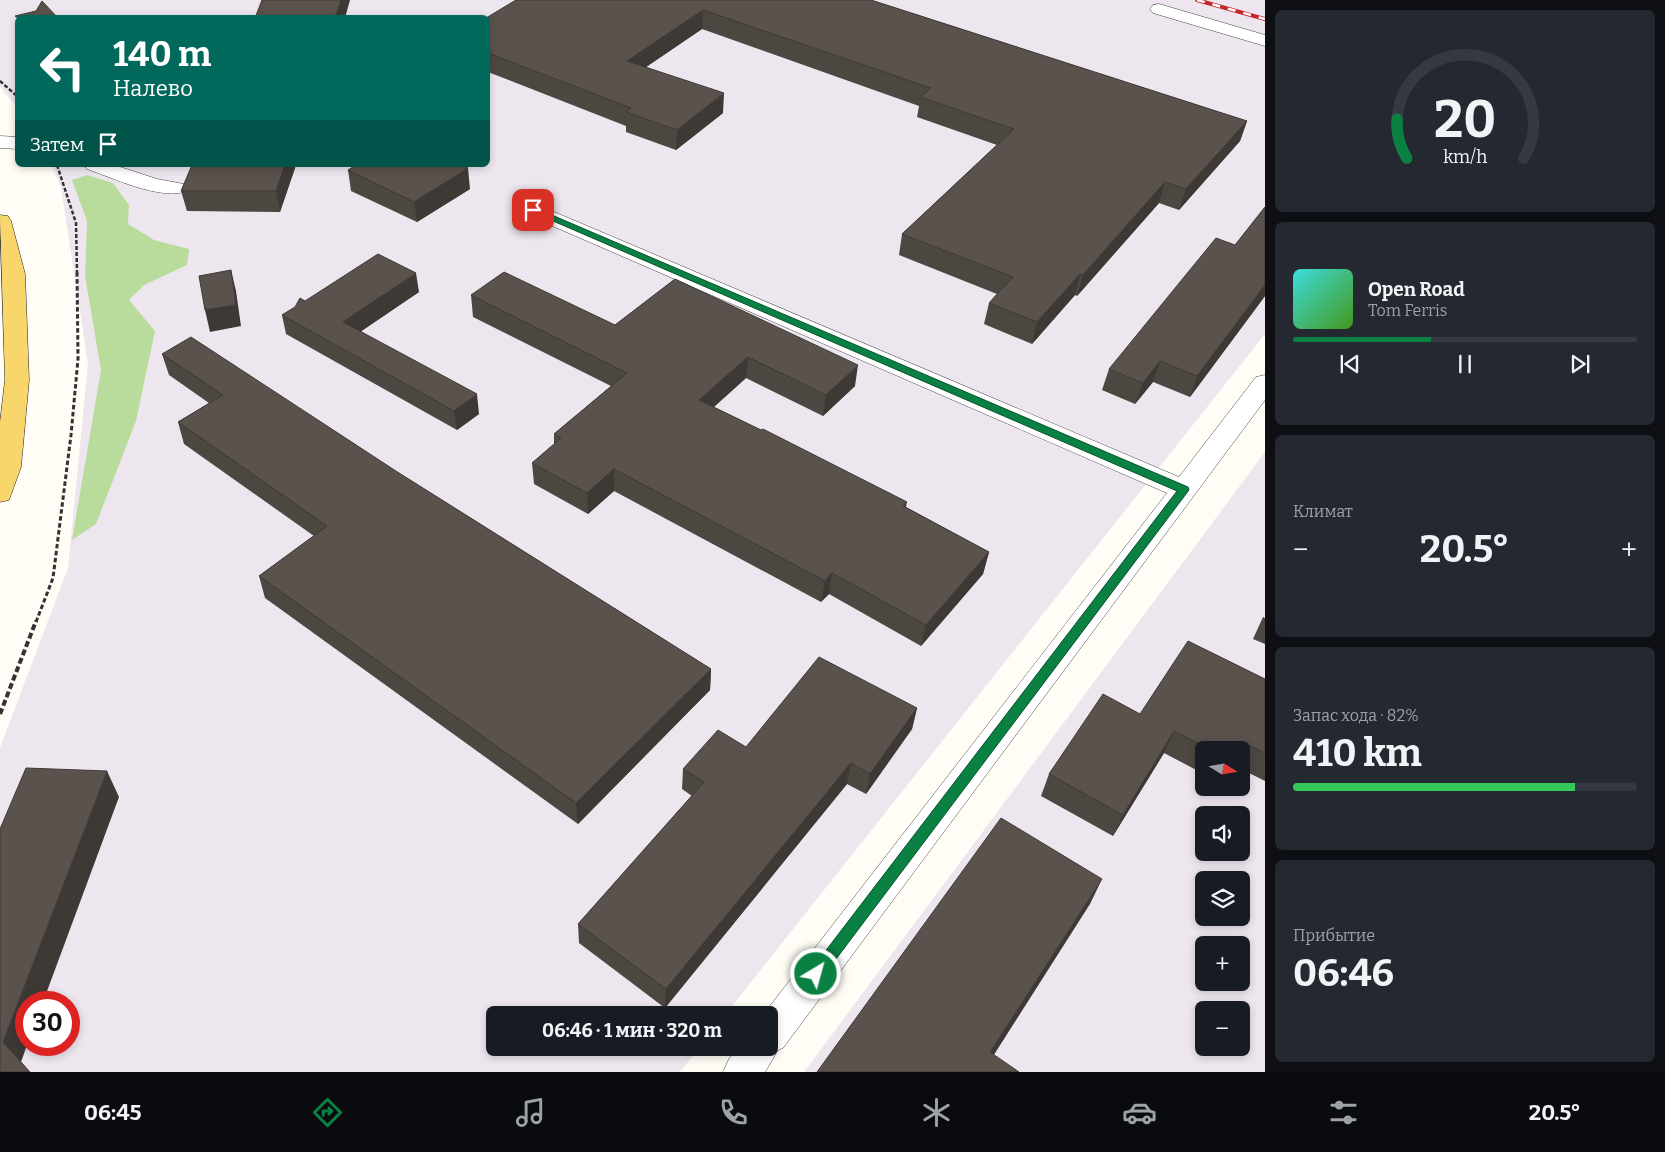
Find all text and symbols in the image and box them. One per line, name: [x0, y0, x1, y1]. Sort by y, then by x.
text: 140 m: [113, 33, 211, 75]
icon: left: [30, 35, 95, 100]
text: Налево: [113, 75, 193, 102]
text: 20: [1434, 88, 1496, 151]
icon: arrive: [94, 130, 122, 158]
text: Затем: [30, 133, 84, 156]
text: km/h: [1443, 146, 1487, 168]
pin: [512, 189, 554, 231]
icon: arrive: [519, 196, 547, 224]
text: Open Road: [1368, 278, 1465, 301]
text: Tom Ferris: [1368, 301, 1447, 320]
icon: previous: [1336, 350, 1364, 378]
icon: pause: [1451, 350, 1479, 378]
icon: next: [1566, 350, 1594, 378]
text: Климат: [1293, 502, 1353, 521]
text: 20.5°: [1420, 526, 1510, 572]
text: −: [1293, 533, 1308, 566]
text: +: [1621, 533, 1637, 566]
text: Запас хода · 82%: [1293, 706, 1419, 725]
text: 410 km: [1293, 730, 1422, 776]
north arrow: [1195, 741, 1250, 796]
map controls: [1195, 741, 1250, 1056]
button: sound: [1195, 806, 1250, 861]
button: layers: [1195, 871, 1250, 926]
text: Прибытие: [1293, 926, 1375, 945]
button: +: [1195, 936, 1250, 991]
position arrow: [789, 947, 841, 999]
text: 06:46: [1293, 950, 1394, 996]
speed limit sign: 30: [15, 991, 80, 1056]
button: −: [1195, 1001, 1250, 1056]
text: 06:46 · 1 мин · 320 m: [542, 1019, 722, 1042]
icon: directions: [310, 1095, 345, 1130]
icon: music: [513, 1095, 548, 1130]
icon: phone: [716, 1095, 751, 1130]
icon: climate: [919, 1095, 954, 1130]
icon: car: [1122, 1095, 1157, 1130]
icon: filters: [1326, 1095, 1361, 1130]
text: 06:45: [84, 1099, 142, 1126]
text: 20.5°: [1529, 1099, 1581, 1126]

